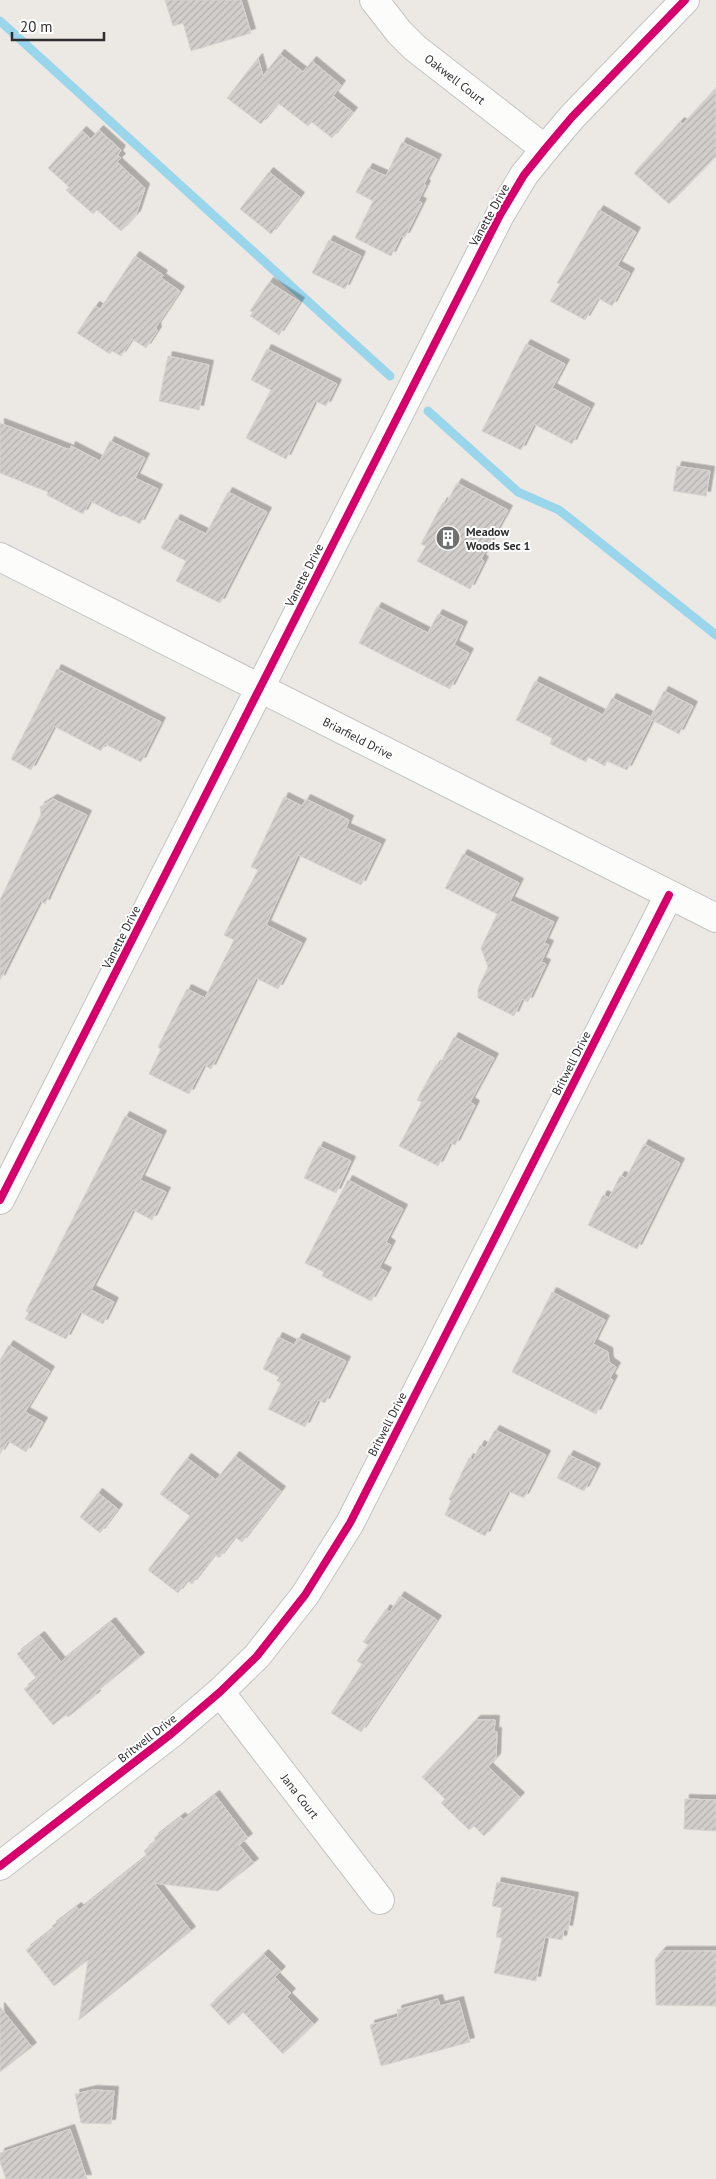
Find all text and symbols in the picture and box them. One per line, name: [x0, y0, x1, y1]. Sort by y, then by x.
scale bar: [12, 10, 105, 42]
text: 20 m: [20, 17, 53, 36]
street label: Oakwell Court: [422, 51, 488, 107]
street label: Vanette Drive: [465, 181, 512, 250]
place label: Meadow Woods Sec 1: [466, 524, 530, 553]
building icon: Meadow Woods Sec 1: [435, 525, 461, 551]
street label: Vanette Drive: [281, 541, 326, 610]
street label: Briarfield Drive: [320, 714, 396, 762]
street label: Vanette Drive: [98, 903, 143, 972]
street label: Britwell Drive: [548, 1028, 594, 1098]
street label: Britwell Drive: [364, 1389, 410, 1459]
street label: Britwell Drive: [115, 1710, 179, 1766]
street label: Jana Court: [277, 1770, 322, 1822]

